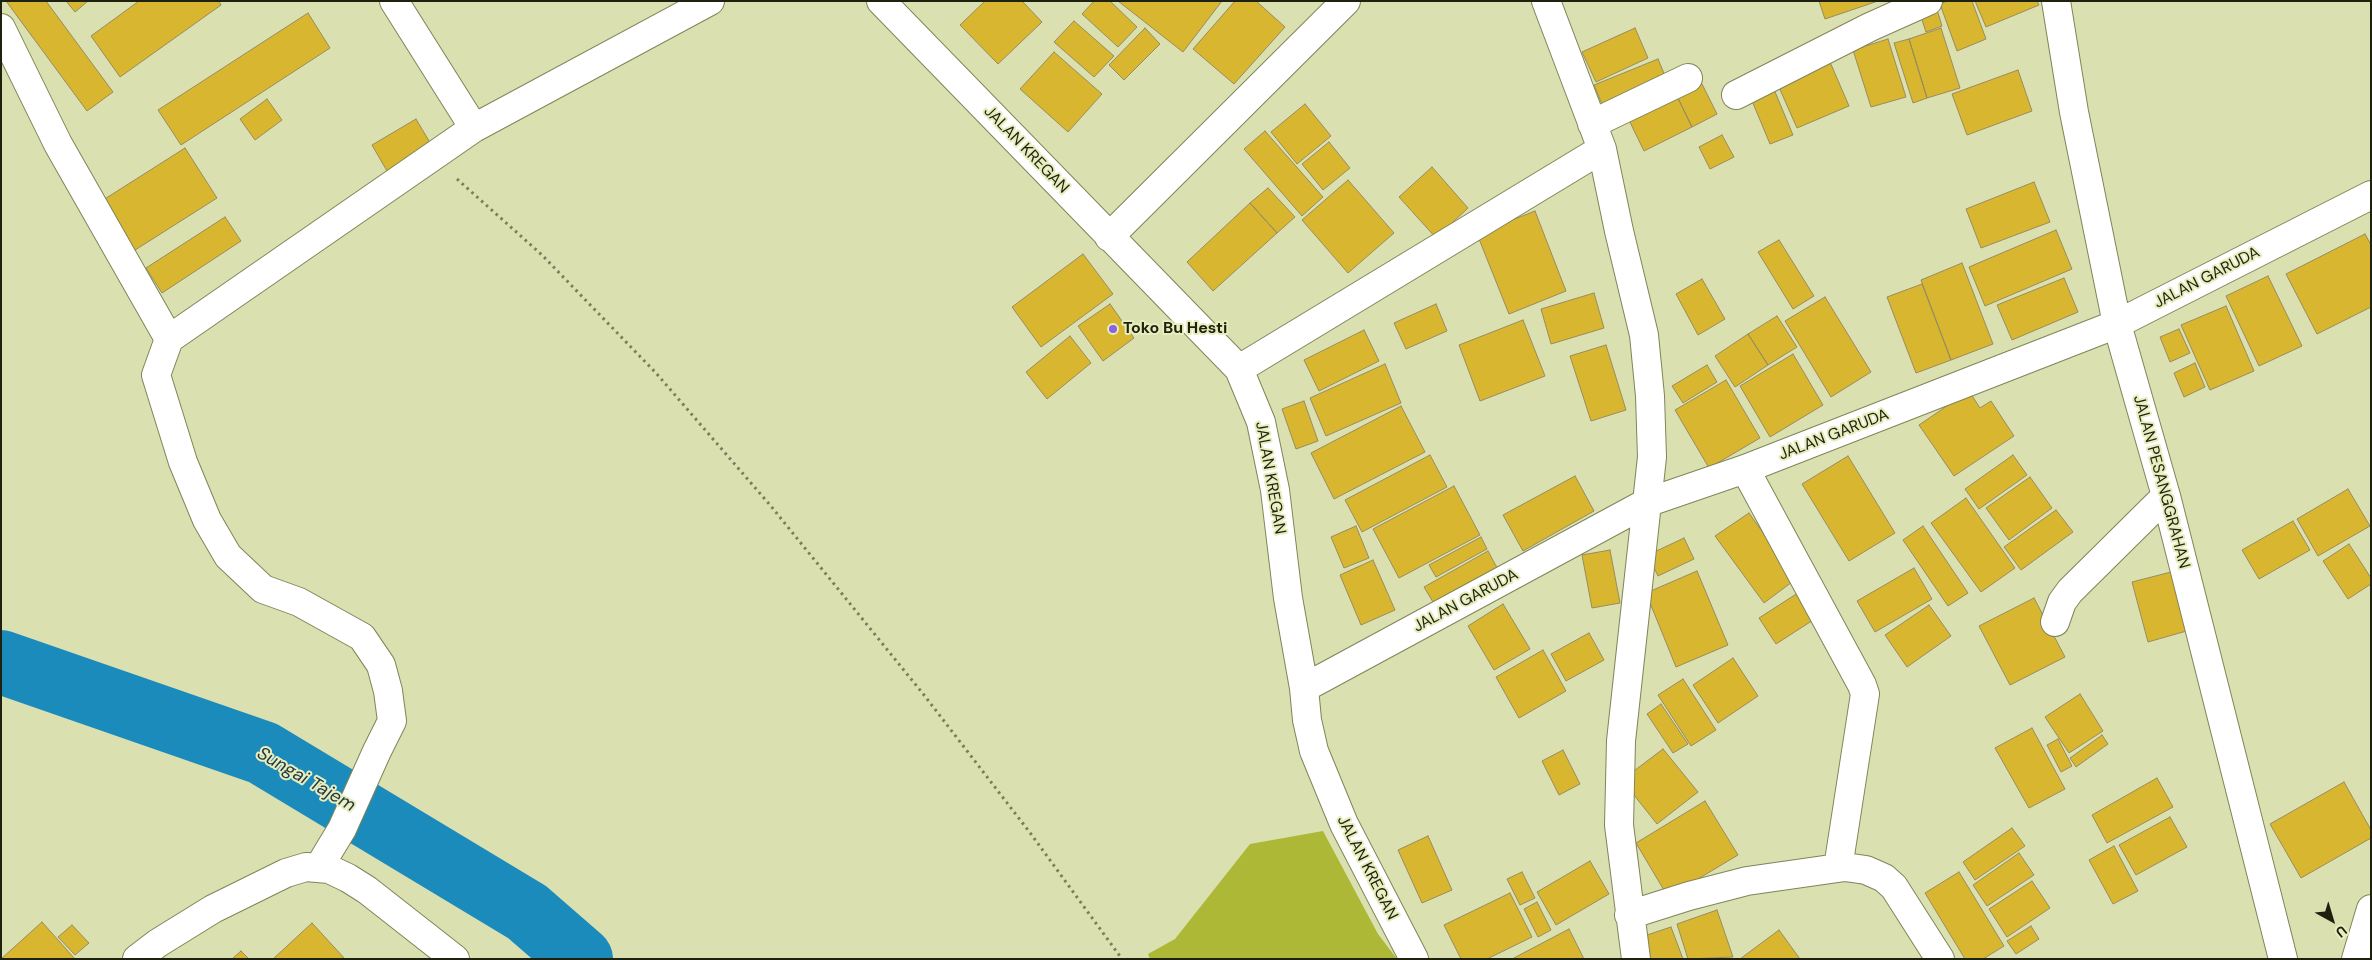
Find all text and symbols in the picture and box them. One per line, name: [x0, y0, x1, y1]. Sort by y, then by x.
street label: JALAN KREGAN: [979, 102, 1073, 198]
street label: JALAN GARUDA: [2151, 243, 2263, 313]
place label: Toko Bu Hesti: [1123, 319, 1227, 339]
marker: Toko Bu Hesti: [1107, 323, 1119, 335]
street label: JALAN PESANGGRAHAN: [2129, 393, 2193, 571]
street label: JALAN GARUDA: [1776, 405, 1892, 465]
street label: JALAN KREGAN: [1251, 420, 1289, 536]
street label: JALAN GARUDA: [1410, 565, 1522, 637]
water label: Sungai Tajem: [253, 743, 359, 817]
street label: JALAN KREGAN: [1333, 813, 1401, 923]
north arrow: [2307, 895, 2357, 945]
text: U: [2332, 922, 2351, 942]

